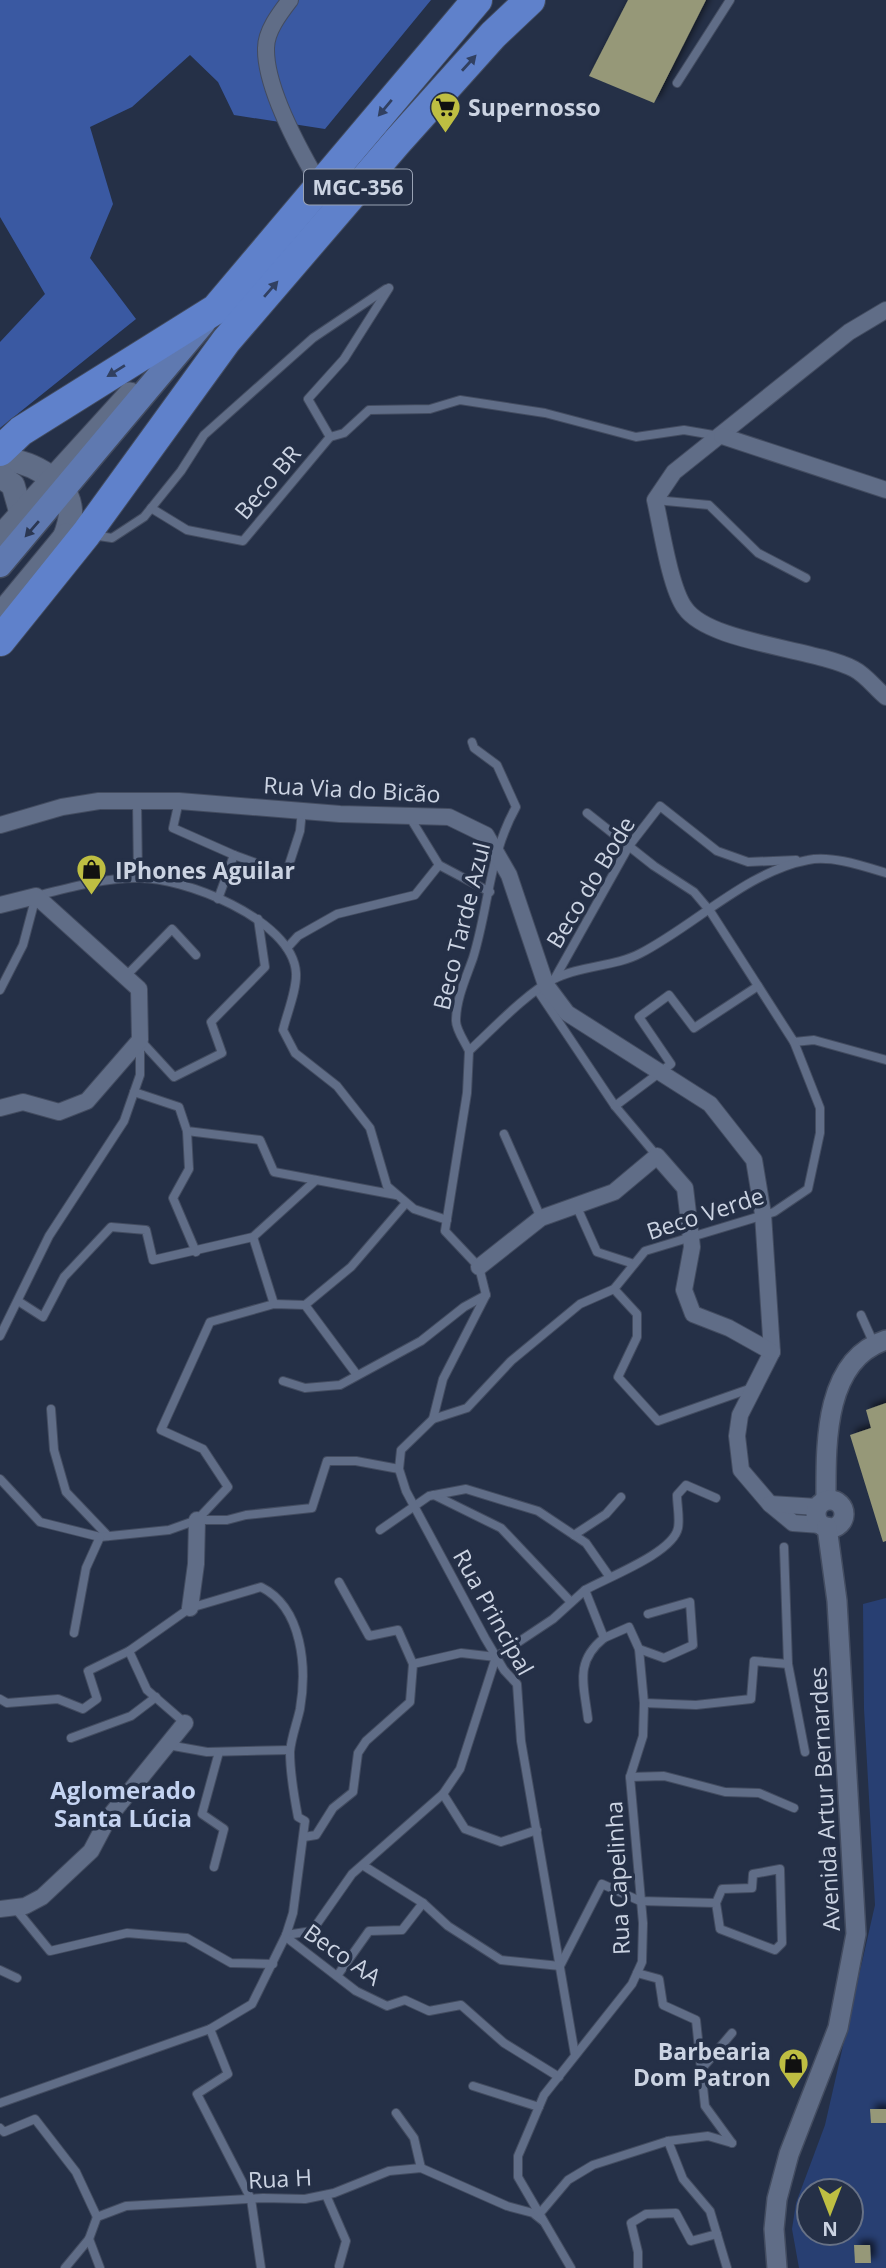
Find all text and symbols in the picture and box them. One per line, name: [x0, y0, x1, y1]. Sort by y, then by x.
one-way arrow: [460, 55, 476, 72]
supermarket icon: Supernosso: [428, 90, 462, 134]
place label: Supernosso: [468, 91, 601, 123]
one-way arrow: [378, 100, 393, 117]
road number: MGC-356: [304, 170, 412, 204]
one-way arrow: [263, 281, 278, 298]
one-way arrow: [107, 365, 126, 378]
street label: Beco BR: [227, 438, 307, 526]
one-way arrow: [25, 520, 40, 537]
street label: Rua Via do Bicão: [263, 768, 441, 810]
street label: Beco do Bode: [538, 810, 642, 954]
street label: Beco Tarde Azul: [425, 839, 497, 1013]
shop icon: IPhones Aguilar: [75, 853, 109, 897]
place label: IPhones Aguilar: [115, 854, 295, 886]
street label: Beco Verde: [642, 1179, 768, 1247]
street label: Rua Principal: [446, 1543, 542, 1681]
street label: Avenida Artur Bernardes: [801, 1666, 847, 1932]
district label: Aglomerado Santa Lúcia: [50, 1773, 196, 1834]
street label: Rua Capelinha: [597, 1800, 637, 1956]
street label: Beco AA: [298, 1916, 388, 1993]
place label: Barbearia Dom Patron: [633, 2035, 771, 2093]
shop icon: Barbearia Dom Patron: [777, 2047, 811, 2091]
street label: Rua H: [247, 2160, 313, 2196]
north arrow: [795, 2177, 865, 2247]
text: N: [822, 2216, 838, 2242]

